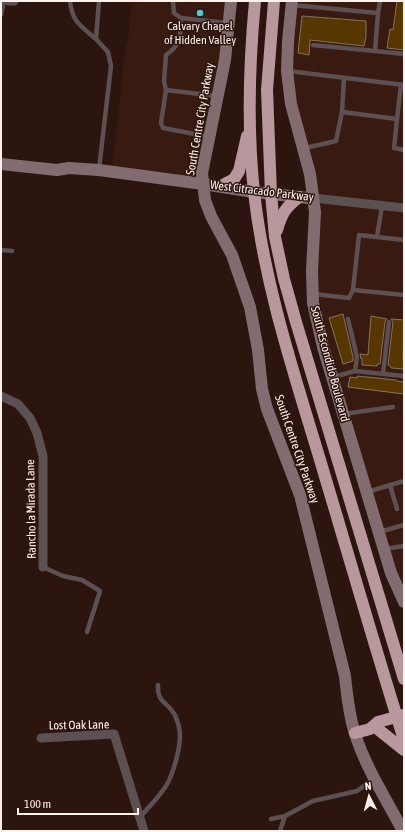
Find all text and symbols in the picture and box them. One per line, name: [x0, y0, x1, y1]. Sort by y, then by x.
marker: Calvary Chapel of Hidden Valley: [195, 8, 205, 18]
place label: Calvary Chapel of Hidden Valley: [164, 19, 236, 47]
street label: South Centre City Parkway: [183, 62, 217, 176]
street label: West Citracado Parkway: [209, 178, 315, 204]
street label: South Escondido Boulevard: [308, 305, 352, 423]
street label: South Centre City Parkway: [272, 393, 322, 505]
street label: Rancho la Mirada Lane: [23, 459, 39, 559]
street label: Lost Oak Lane: [49, 717, 109, 733]
north arrow: [349, 776, 389, 816]
text: N: [364, 780, 372, 792]
scale bar: [18, 790, 138, 816]
text: 100 m: [24, 797, 51, 811]

